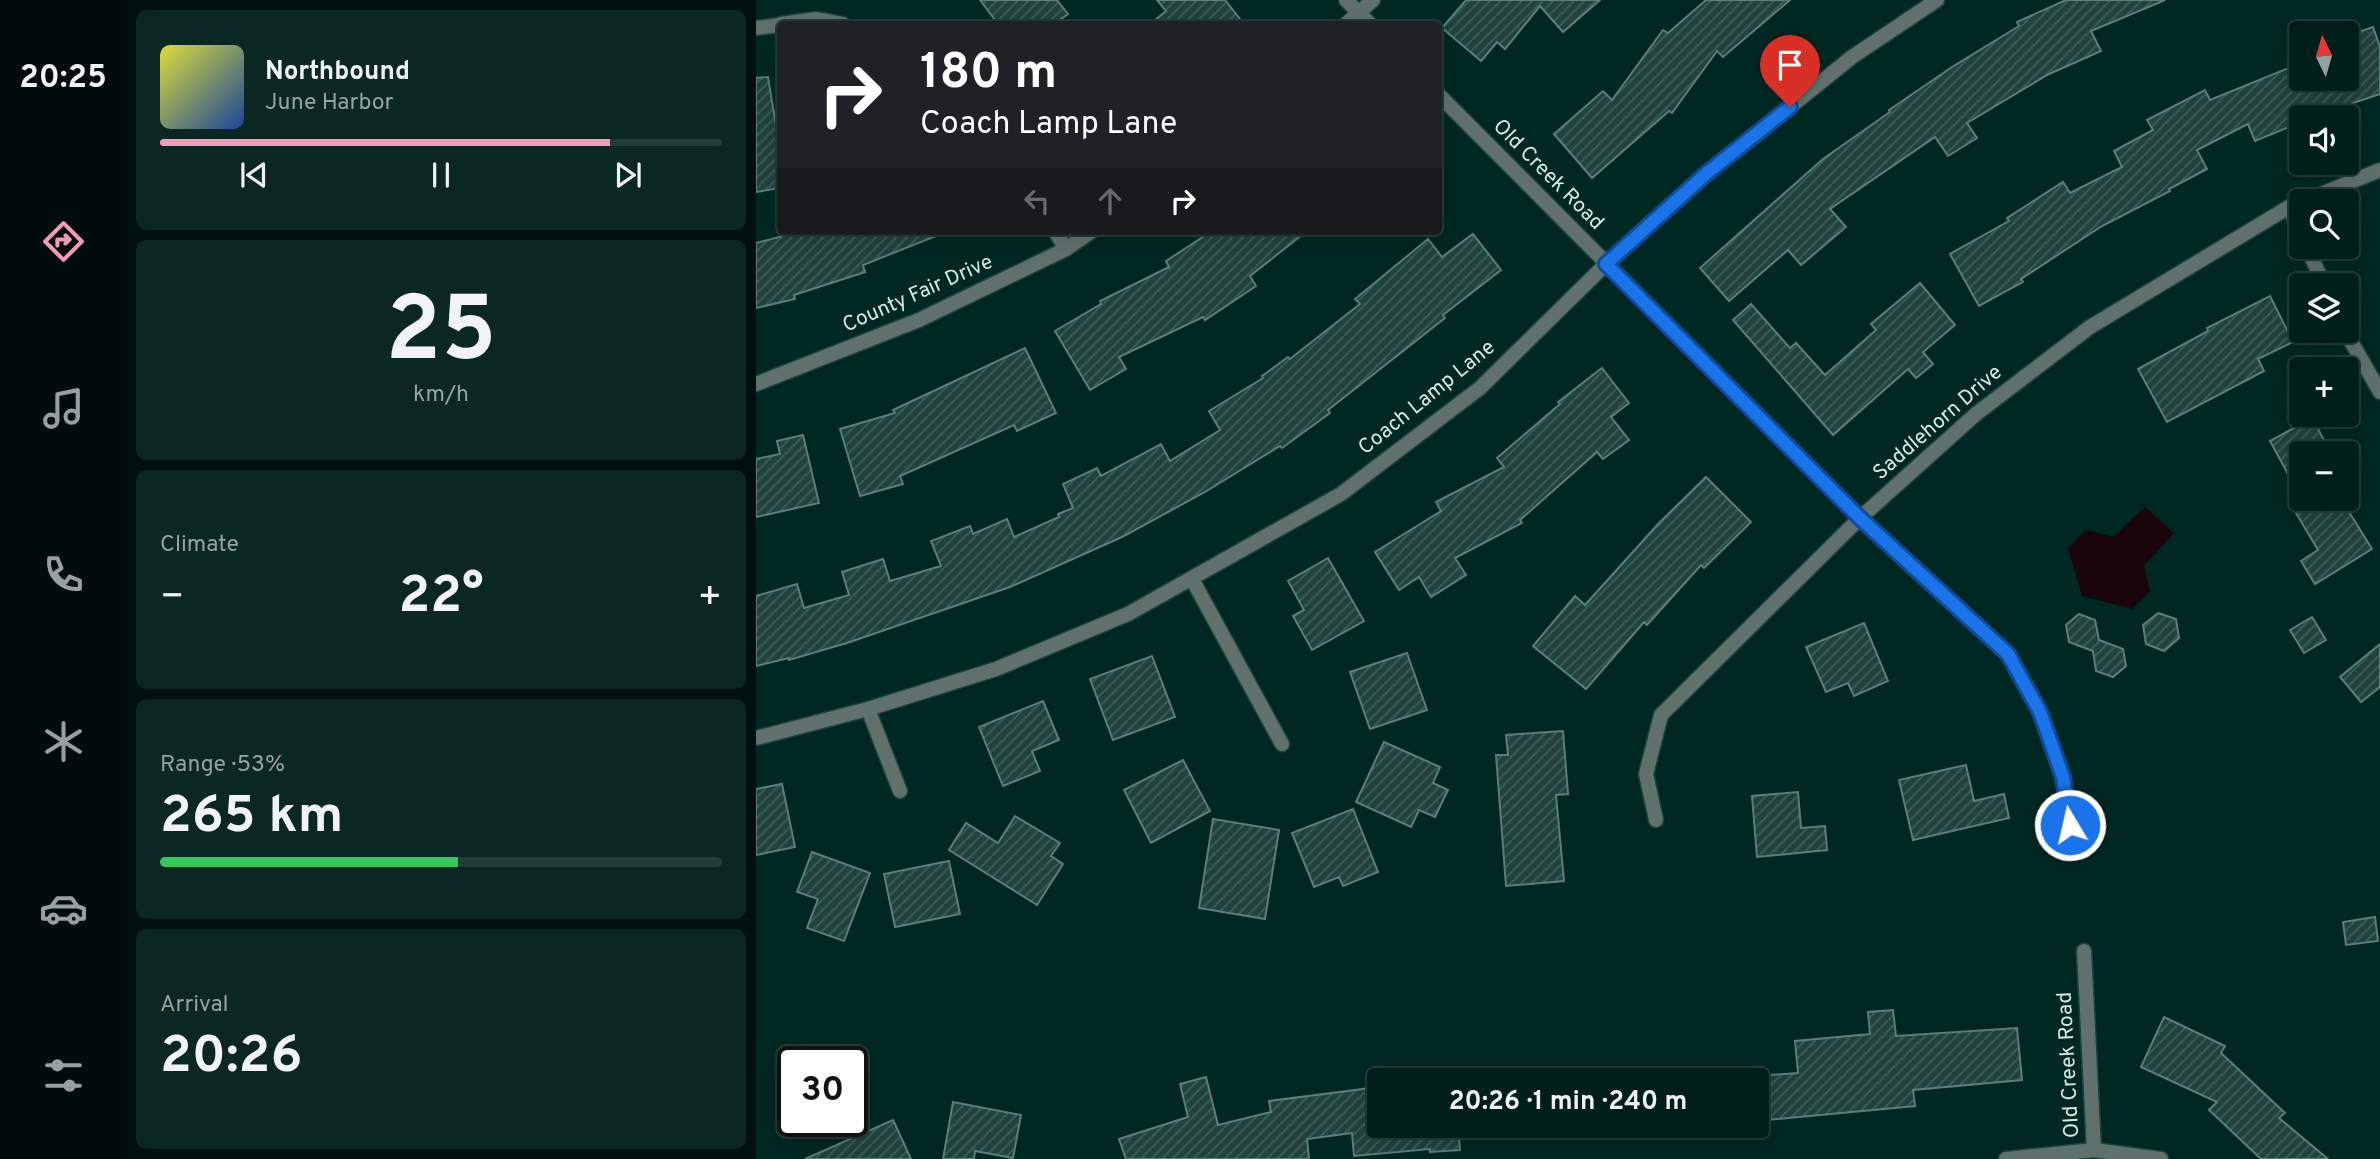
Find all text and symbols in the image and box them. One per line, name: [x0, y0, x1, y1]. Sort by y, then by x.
north arrow: [2289, 21, 2359, 91]
map controls: [2289, 21, 2359, 511]
pin: [1760, 35, 1820, 107]
text: 180 m: [920, 44, 1057, 106]
icon: arrive: [1771, 46, 1809, 84]
icon: right: [805, 49, 896, 140]
text: Northbound: [265, 56, 410, 89]
text: 20:25: [19, 59, 107, 99]
text: June Harbor: [265, 89, 393, 118]
text: Coach Lamp Lane: [920, 105, 1177, 145]
button: sound: [2289, 105, 2359, 175]
street label: Old Creek Road: [1487, 114, 1609, 236]
icon: previous: [235, 156, 273, 194]
icon: pause: [422, 156, 460, 194]
icon: next: [609, 156, 647, 194]
icon: left: [1018, 182, 1056, 220]
icon: ahead: [1091, 182, 1129, 220]
icon: right: [1164, 182, 1202, 220]
button: search: [2289, 189, 2359, 259]
icon: directions: [39, 217, 88, 266]
street label: County Fair Drive: [839, 249, 997, 339]
button: layers: [2289, 273, 2359, 343]
text: 25: [385, 278, 497, 393]
street label: Coach Lamp Lane: [1353, 334, 1501, 462]
button: +: [2289, 357, 2359, 427]
street label: Saddlehorn Drive: [1868, 359, 2008, 487]
text: km/h: [413, 381, 469, 410]
icon: music: [39, 384, 88, 433]
button: −: [2289, 441, 2359, 511]
text: Climate: [160, 531, 239, 560]
icon: phone: [39, 550, 88, 599]
text: 22°: [398, 565, 484, 631]
text: −: [160, 574, 185, 623]
text: +: [697, 574, 722, 623]
icon: climate: [39, 717, 88, 766]
text: Range · 53%: [160, 751, 285, 780]
text: 265 km: [160, 785, 343, 851]
position arrow: [2033, 788, 2107, 862]
icon: car: [39, 884, 88, 933]
text: Arrival: [160, 991, 229, 1020]
street label: Old Creek Road: [2052, 991, 2086, 1139]
text: 20:26: [160, 1025, 302, 1091]
speed limit sign: 30: [777, 1046, 868, 1137]
icon: filters: [39, 1051, 88, 1100]
text: 20:26 · 1 min · 240 m: [1449, 1086, 1687, 1119]

